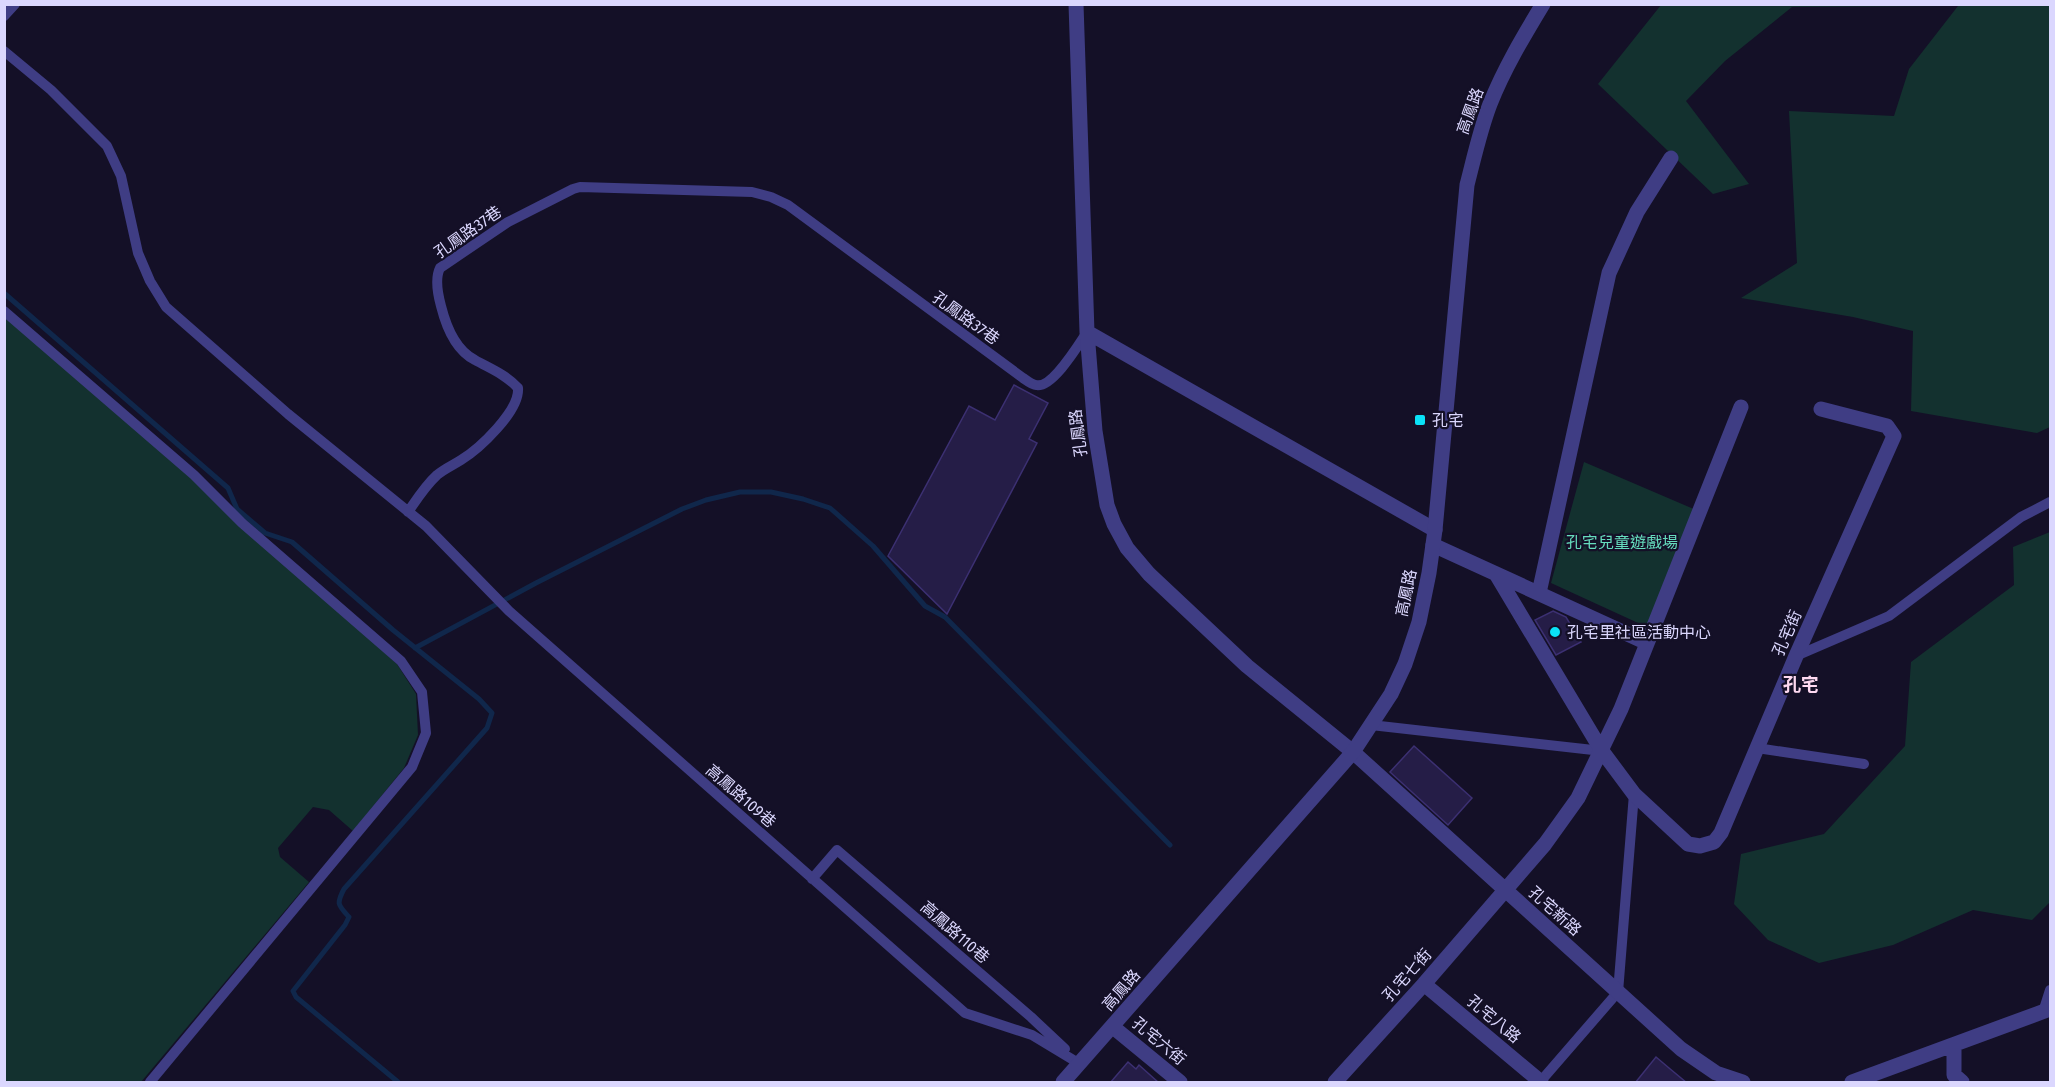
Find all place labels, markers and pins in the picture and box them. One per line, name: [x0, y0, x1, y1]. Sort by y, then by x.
place label: 孔宅: [1432, 411, 1464, 430]
marker: 孔宅: [1413, 413, 1427, 427]
place label: 孔宅里社區活動中心: [1567, 623, 1711, 642]
marker: 孔宅里社區活動中心: [1548, 625, 1562, 639]

